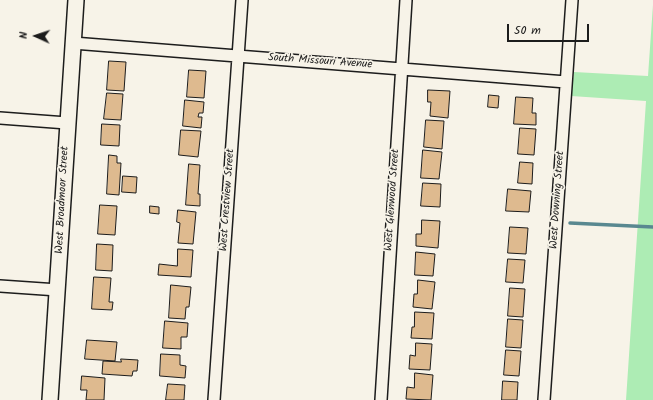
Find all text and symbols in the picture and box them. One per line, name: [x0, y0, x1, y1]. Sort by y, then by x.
north arrow: [16, 16, 56, 56]
scale bar: [509, 16, 591, 42]
text: 50 m: [514, 21, 541, 40]
text: N: [15, 31, 33, 39]
street label: South Missouri Avenue: [267, 52, 373, 72]
street label: West Broadmoor Street: [54, 146, 72, 254]
street label: West Crestview Street: [218, 148, 238, 252]
street label: West Glenwood Street: [383, 149, 403, 251]
street label: West Downing Street: [548, 151, 568, 249]

